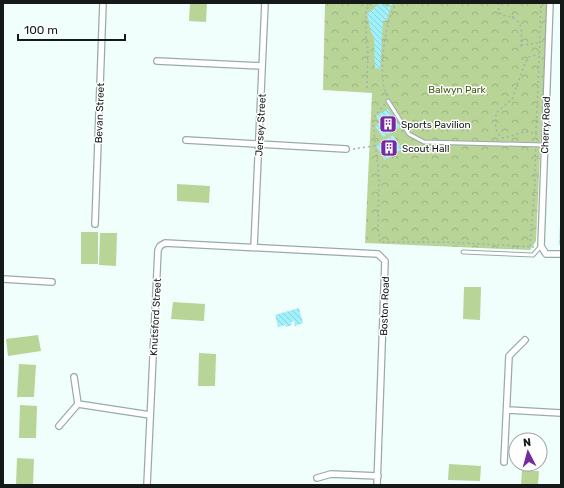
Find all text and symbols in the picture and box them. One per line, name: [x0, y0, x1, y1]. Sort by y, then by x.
scale bar: [18, 16, 125, 42]
text: 100 m: [24, 23, 58, 37]
street label: Bevan Street: [93, 83, 107, 143]
park label: Balwyn Park: [428, 84, 487, 96]
street label: Jersey Street: [253, 93, 269, 157]
street label: Cherry Road: [539, 96, 553, 154]
building icon: Sports Pavilion: [378, 114, 398, 134]
place label: Sports Pavilion: [401, 119, 471, 131]
building icon: Scout Hall: [379, 138, 399, 158]
place label: Scout Hall: [402, 143, 449, 155]
street label: Boston Road: [378, 276, 392, 336]
street label: Knutsford Street: [148, 278, 164, 356]
north arrow: [508, 432, 548, 472]
text: N: [522, 436, 532, 449]

